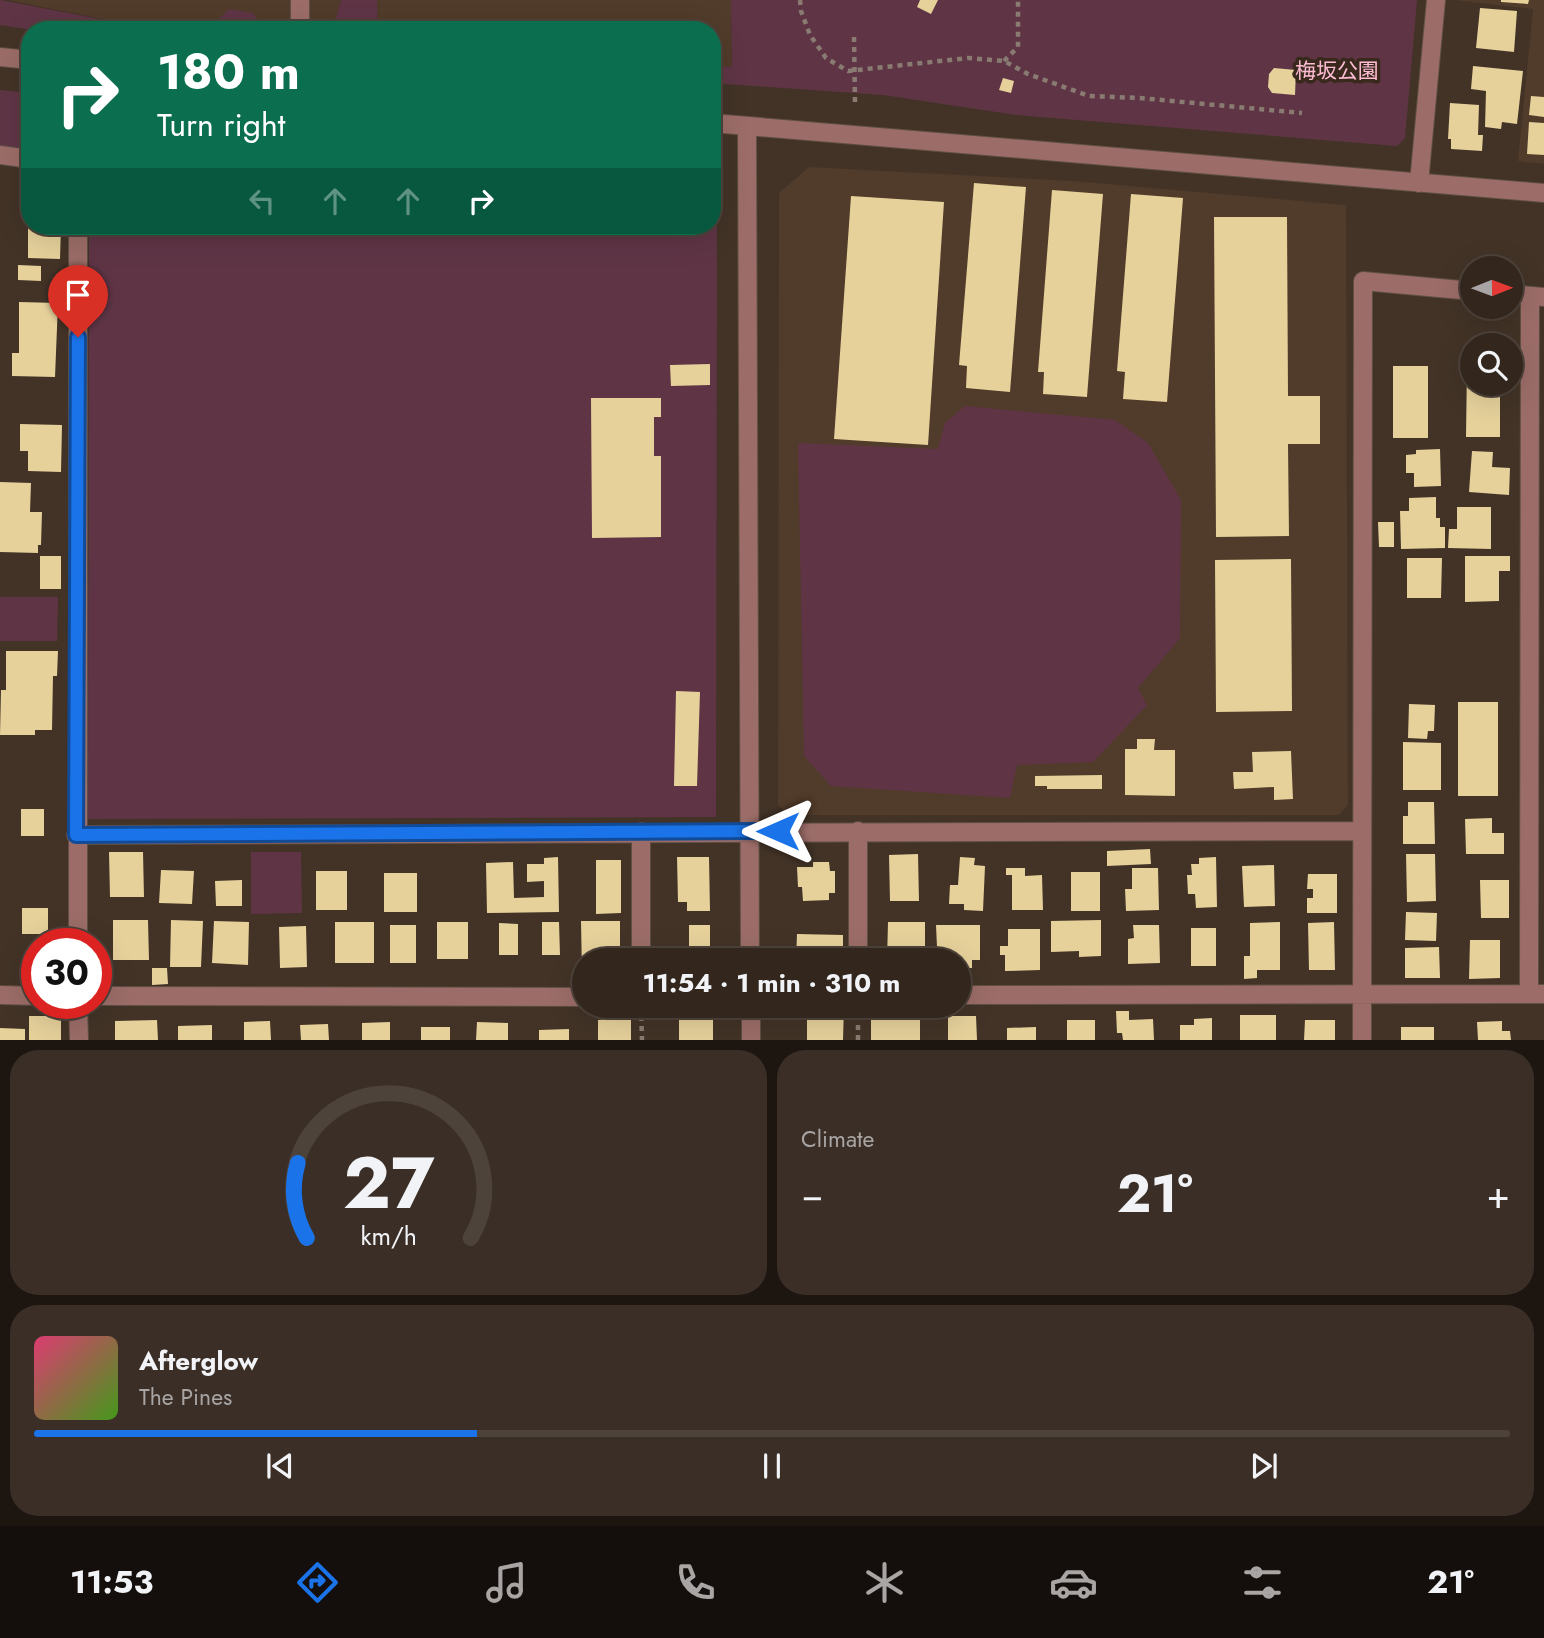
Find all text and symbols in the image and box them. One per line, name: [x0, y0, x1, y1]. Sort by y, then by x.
text: 180 m: [157, 37, 300, 107]
icon: right: [42, 49, 133, 140]
park label: 梅坂公園: [1295, 56, 1379, 86]
text: Turn right: [157, 102, 286, 148]
icon: left: [243, 182, 281, 220]
icon: ahead: [316, 182, 354, 220]
icon: ahead: [389, 182, 427, 220]
icon: right: [462, 182, 500, 220]
north arrow: [1460, 256, 1522, 318]
map controls: [1460, 256, 1523, 396]
pin: [48, 265, 108, 337]
icon: arrive: [59, 276, 97, 314]
button: search: [1460, 333, 1523, 396]
position arrow: [741, 794, 815, 868]
speed limit sign: 30: [21, 928, 112, 1019]
text: 11:54 · 1 min · 310 m: [643, 964, 900, 1002]
text: Climate: [801, 1122, 874, 1156]
text: 27: [343, 1131, 434, 1236]
text: 21°: [1117, 1156, 1193, 1232]
text: −: [801, 1167, 823, 1222]
text: +: [1487, 1167, 1510, 1222]
text: km/h: [360, 1218, 417, 1254]
text: Afterglow: [139, 1342, 258, 1380]
text: The Pines: [139, 1380, 232, 1414]
icon: previous: [261, 1447, 299, 1485]
icon: pause: [753, 1447, 791, 1485]
icon: next: [1245, 1447, 1283, 1485]
icon: directions: [293, 1558, 342, 1607]
icon: music: [482, 1558, 531, 1607]
icon: phone: [671, 1558, 720, 1607]
icon: climate: [860, 1558, 909, 1607]
icon: car: [1049, 1558, 1098, 1607]
icon: filters: [1238, 1558, 1287, 1607]
text: 11:53: [70, 1559, 153, 1605]
text: 21°: [1427, 1559, 1474, 1605]

